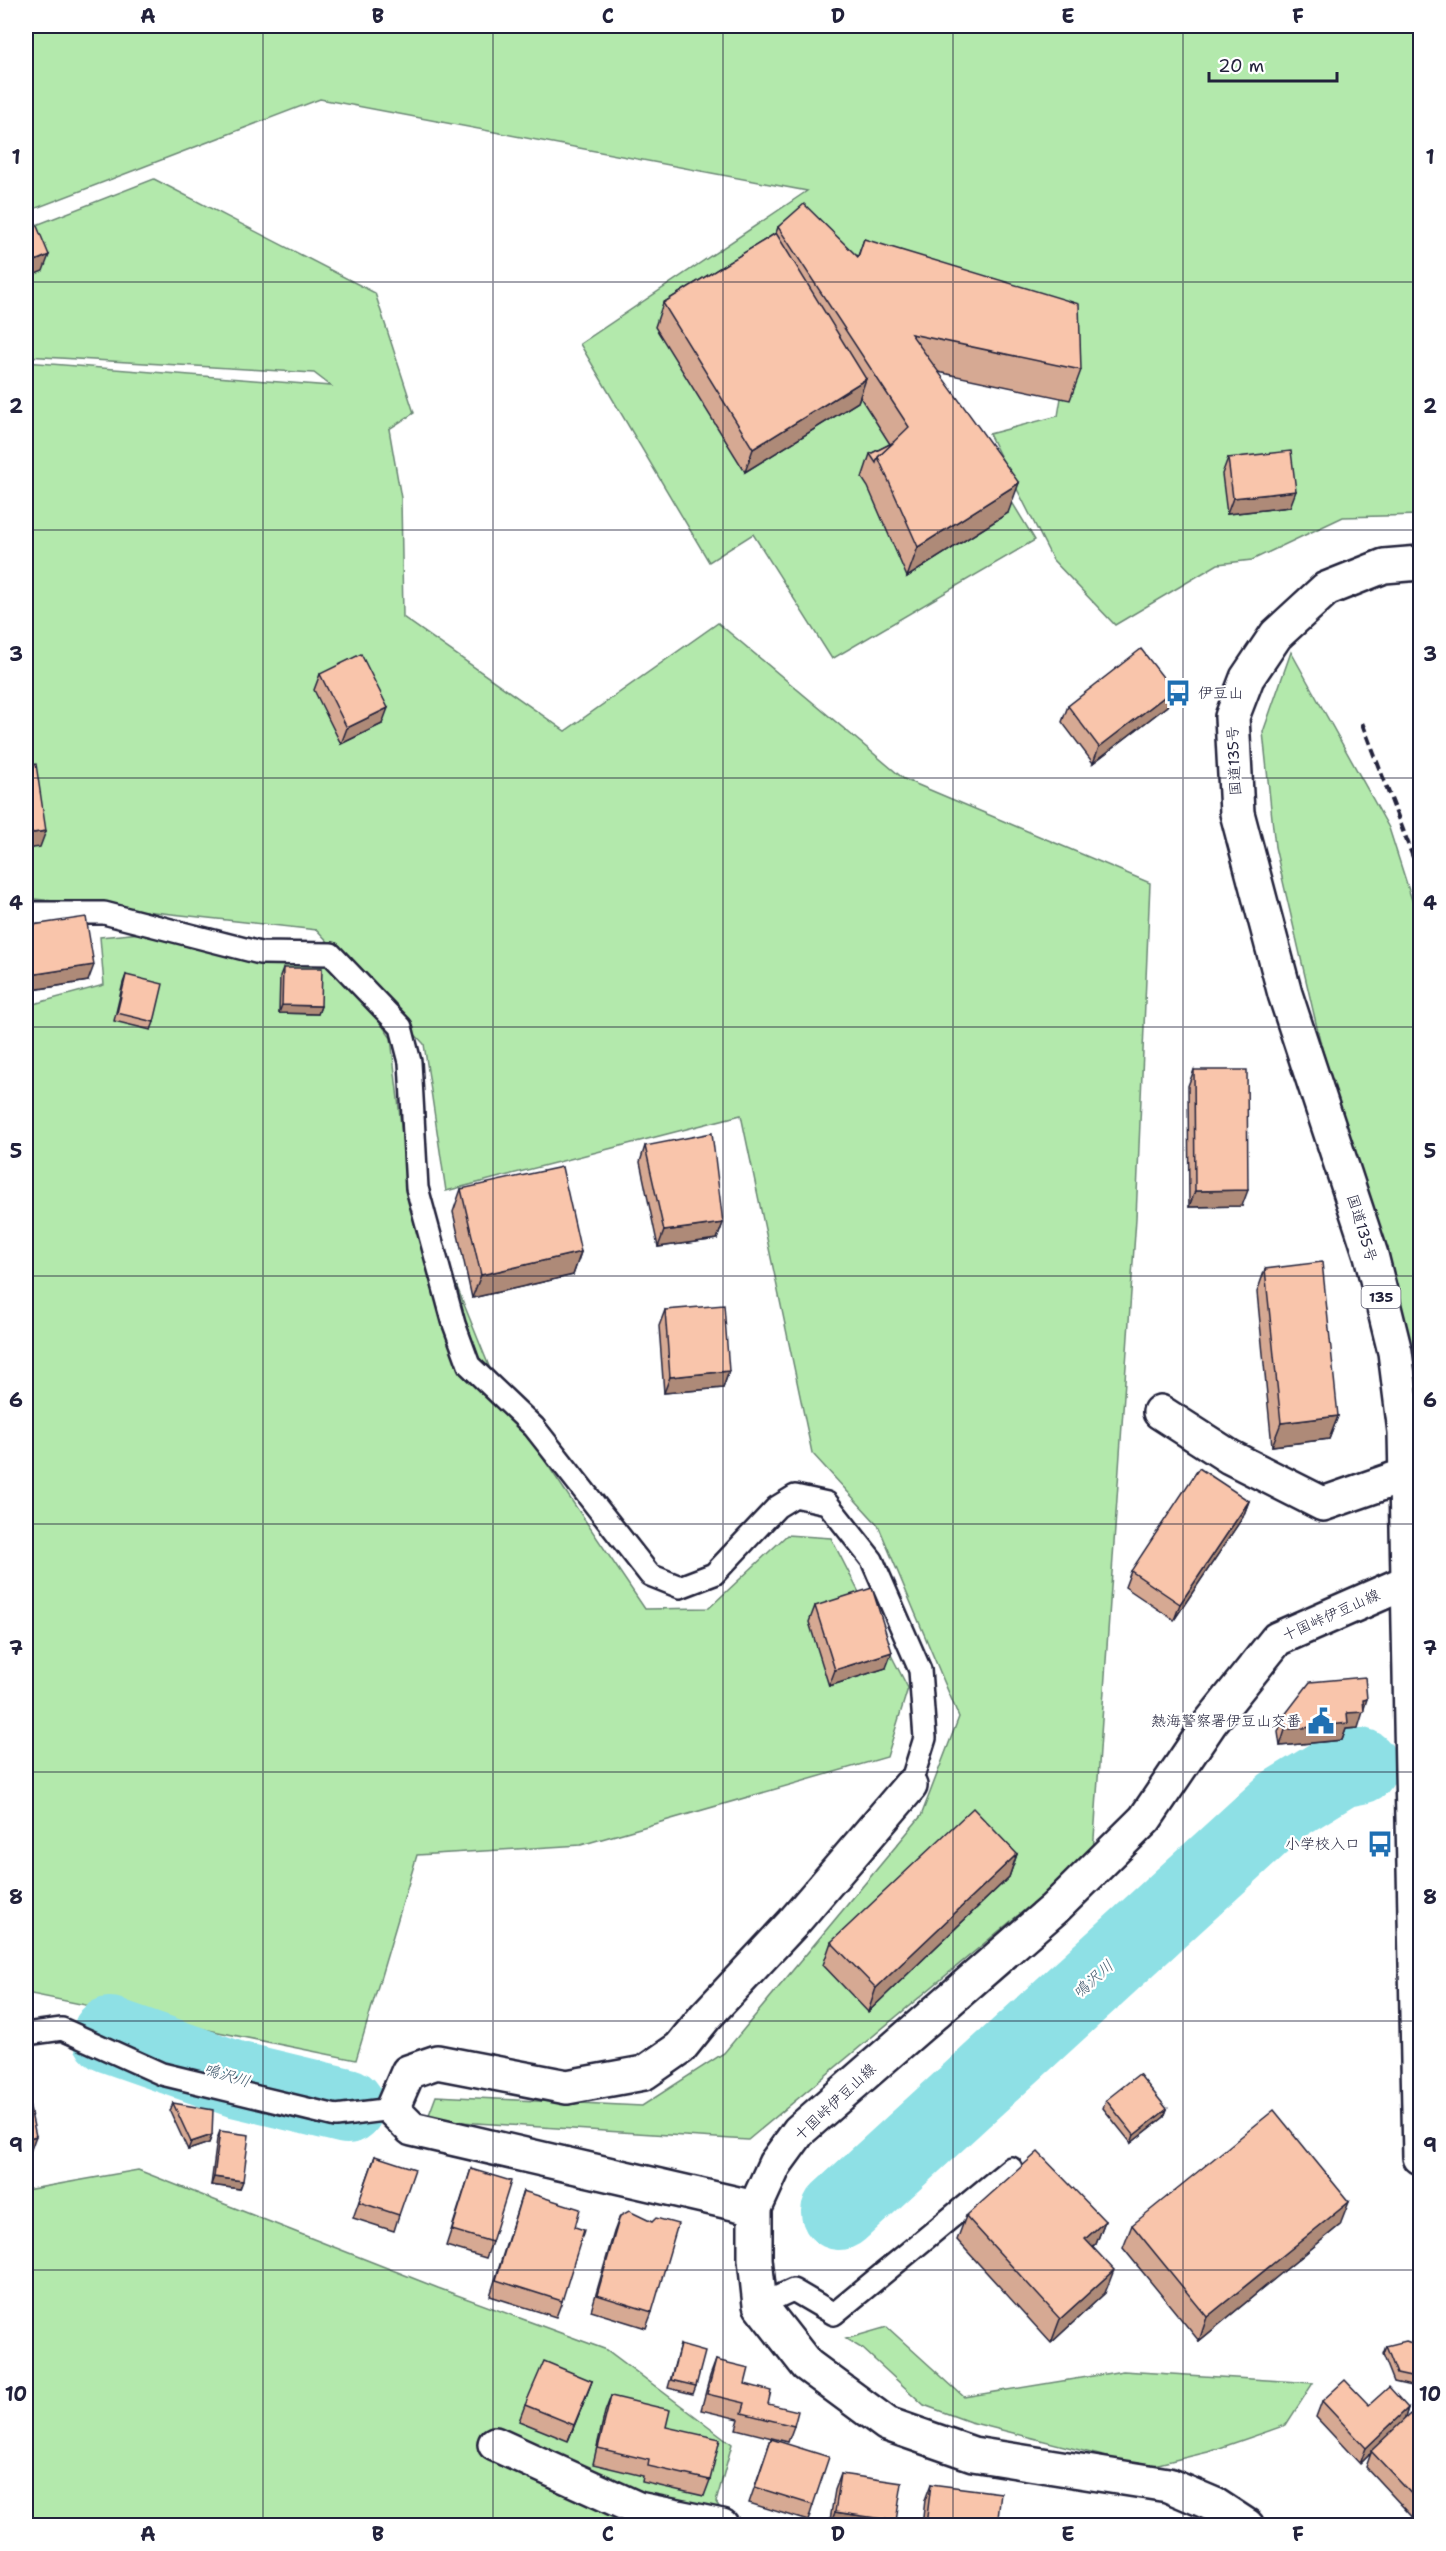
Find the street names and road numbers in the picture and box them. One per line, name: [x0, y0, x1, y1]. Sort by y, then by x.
street label: 国道135号: [1222, 726, 1246, 796]
street label: 国道135号: [1342, 1192, 1382, 1264]
road number: 135: [1362, 1286, 1400, 1308]
street label: 十国峠伊豆山線: [1279, 1585, 1383, 1645]
street label: 十国峠伊豆山線: [790, 2059, 880, 2145]

